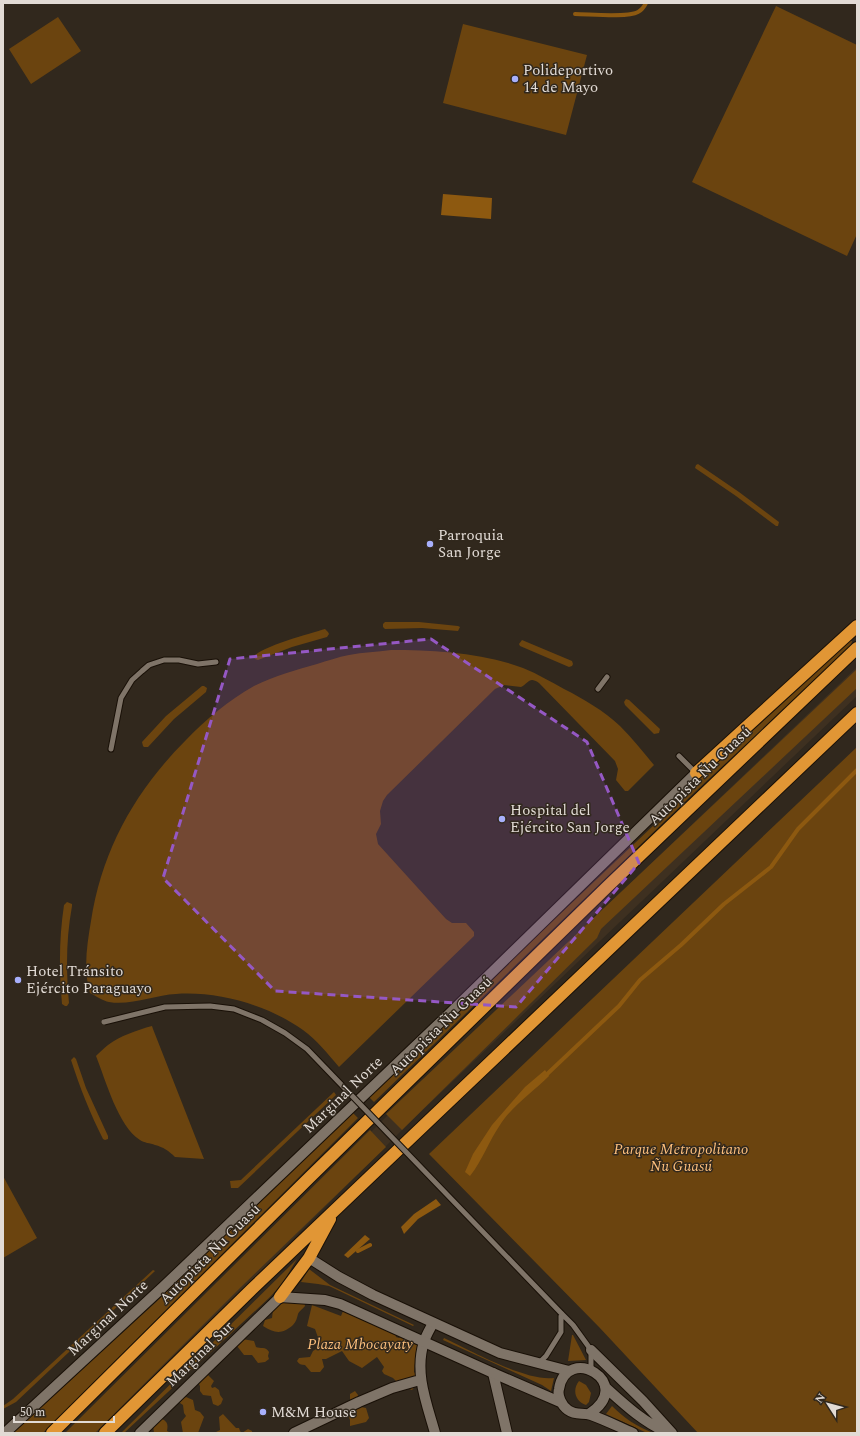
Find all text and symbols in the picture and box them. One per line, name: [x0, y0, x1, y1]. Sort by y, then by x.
place label: Polideportivo 14 de Mayo: [523, 59, 613, 99]
marker: Polideportivo 14 de Mayo: [510, 74, 520, 84]
place label: Parroquia San Jorge: [438, 524, 504, 564]
marker: Parroquia San Jorge: [425, 539, 435, 549]
street label: Autopista Ñu Guasú: [643, 721, 757, 831]
place label: Hospital del Ejército San Jorge: [510, 799, 630, 839]
marker: Hospital del Ejército San Jorge: [497, 814, 507, 824]
place label: Hotel Tránsito Ejército Paraguayo: [26, 960, 152, 1000]
street label: Autopista Ñu Guasú: [384, 971, 498, 1081]
marker: Hotel Tránsito Ejército Paraguayo: [13, 975, 23, 985]
street label: Marginal Norte: [298, 1051, 388, 1139]
park label: Parque Metropolitano Ñu Guasú: [614, 1138, 748, 1178]
street label: Autopista Ñu Guasú: [154, 1198, 266, 1310]
street label: Marginal Norte: [62, 1274, 154, 1362]
street label: Marginal Sur: [161, 1315, 239, 1392]
park label: Plaza Mbocayaty: [307, 1333, 413, 1356]
north arrow: [808, 1384, 848, 1424]
text: N: [811, 1390, 830, 1407]
scale bar: [14, 1398, 114, 1424]
place label: M&M House: [271, 1401, 356, 1424]
text: 50 m: [20, 1403, 45, 1422]
marker: M&M House: [258, 1407, 268, 1417]

